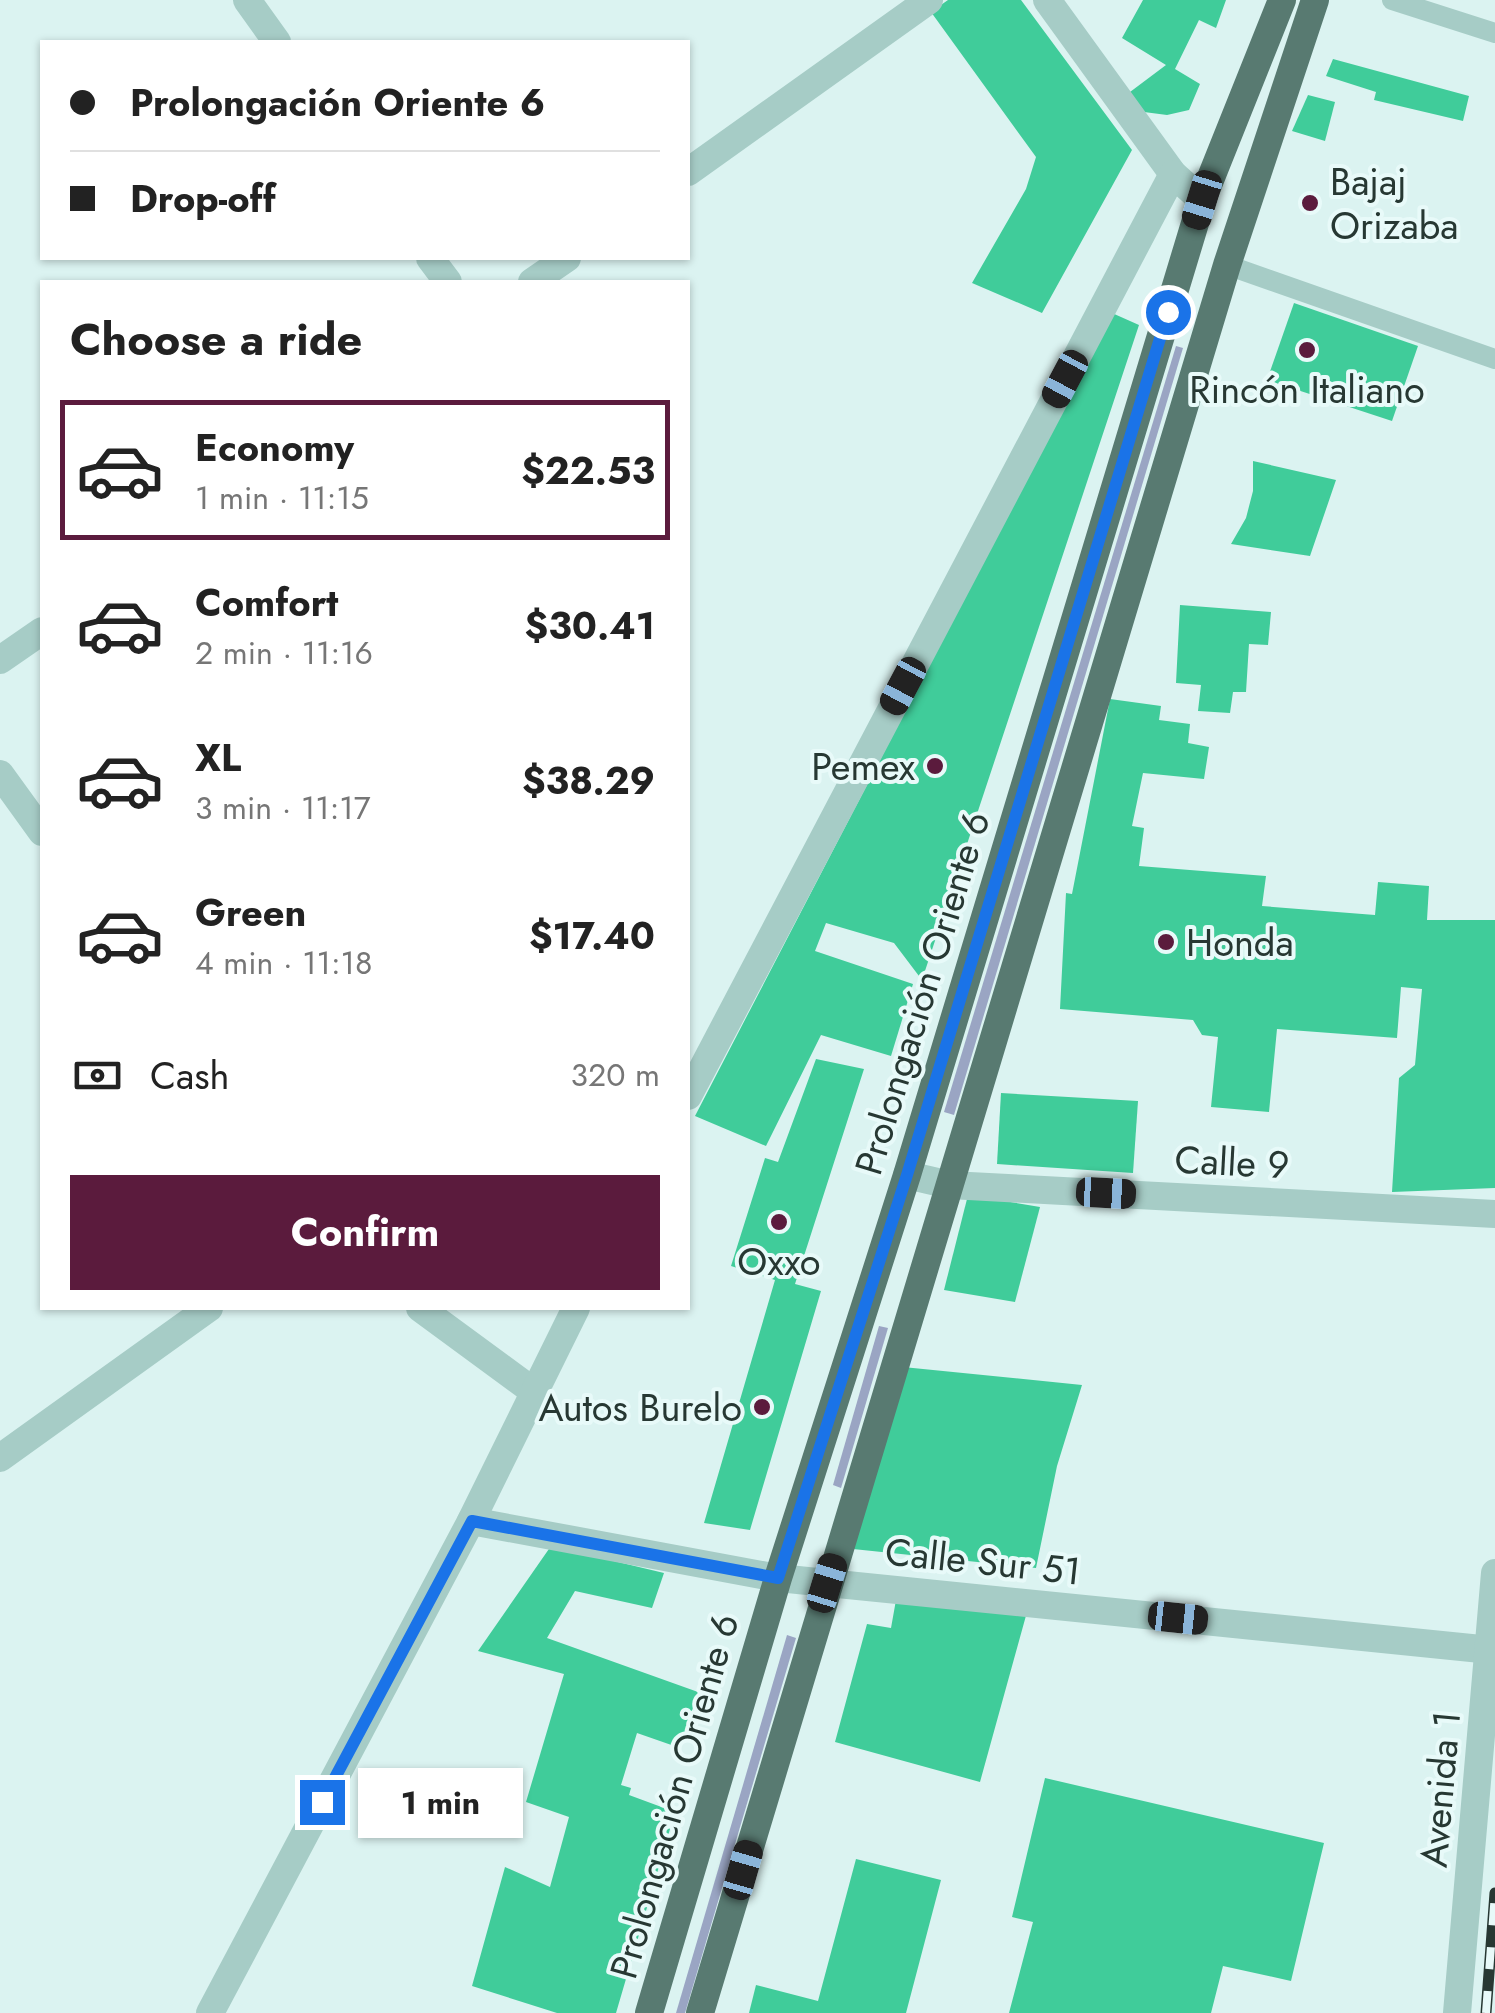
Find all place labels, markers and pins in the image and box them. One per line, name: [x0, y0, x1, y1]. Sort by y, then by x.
place label: Bajaj Orizaba: [1330, 154, 1459, 253]
marker: Bajaj Orizaba: [1299, 192, 1321, 214]
marker: Rincón Italiano: [1296, 339, 1318, 361]
place label: Rincón Italiano: [1189, 362, 1425, 417]
place label: Pemex: [811, 739, 915, 794]
marker: Pemex: [924, 755, 946, 777]
place label: Honda: [1186, 915, 1294, 970]
marker: Honda: [1155, 931, 1177, 953]
marker: Oxxo: [768, 1211, 790, 1233]
place label: Oxxo: [737, 1234, 821, 1289]
place label: Autos Burelo: [538, 1380, 742, 1435]
marker: Autos Burelo: [751, 1396, 773, 1418]

